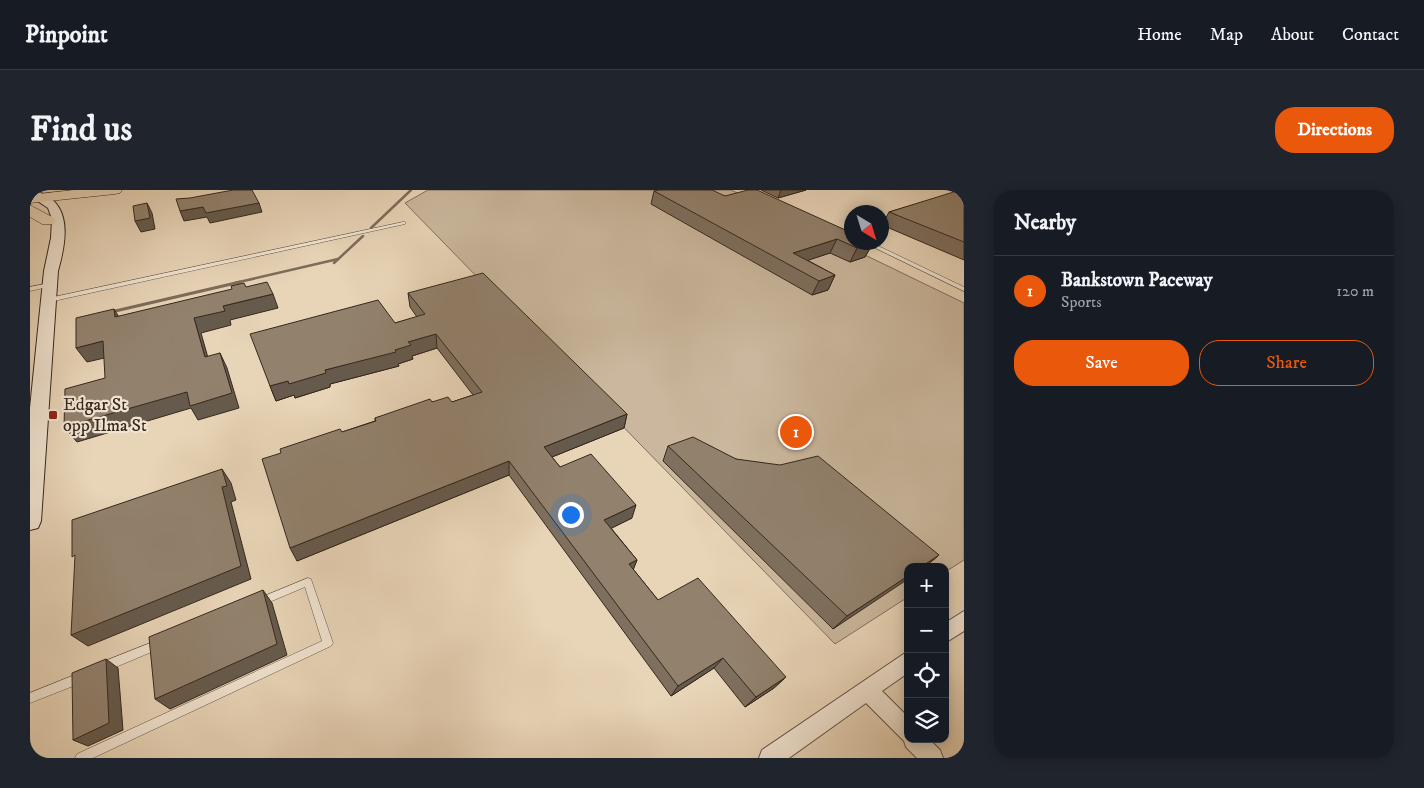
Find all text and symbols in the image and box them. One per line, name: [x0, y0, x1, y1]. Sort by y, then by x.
text: Pinpoint: [25, 20, 108, 50]
text: Home: [1137, 24, 1182, 46]
text: Map: [1210, 24, 1243, 46]
text: About: [1271, 24, 1314, 46]
text: Contact: [1342, 24, 1399, 46]
button: Directions: [1275, 107, 1394, 153]
text: Find us: [30, 108, 132, 152]
north arrow: [844, 205, 889, 250]
text: Nearby: [1014, 210, 1076, 236]
text: Bankstown Paceway: [1061, 269, 1212, 292]
text: 1: [1027, 281, 1033, 301]
text: 120 m: [1336, 281, 1374, 301]
text: Sports: [1061, 292, 1102, 312]
button: Save: [1014, 340, 1189, 386]
button: Share: [1199, 340, 1374, 386]
place label: Edgar St opp Ilma St: [63, 394, 147, 437]
marker: Edgar St opp Ilma St: [47, 409, 59, 421]
pin: 1: [780, 413, 812, 451]
your location: [558, 502, 584, 528]
map controls: [904, 563, 949, 743]
button: +: [904, 563, 949, 608]
button: −: [904, 608, 949, 653]
button: locate: [904, 653, 949, 698]
button: layers: [904, 698, 949, 743]

